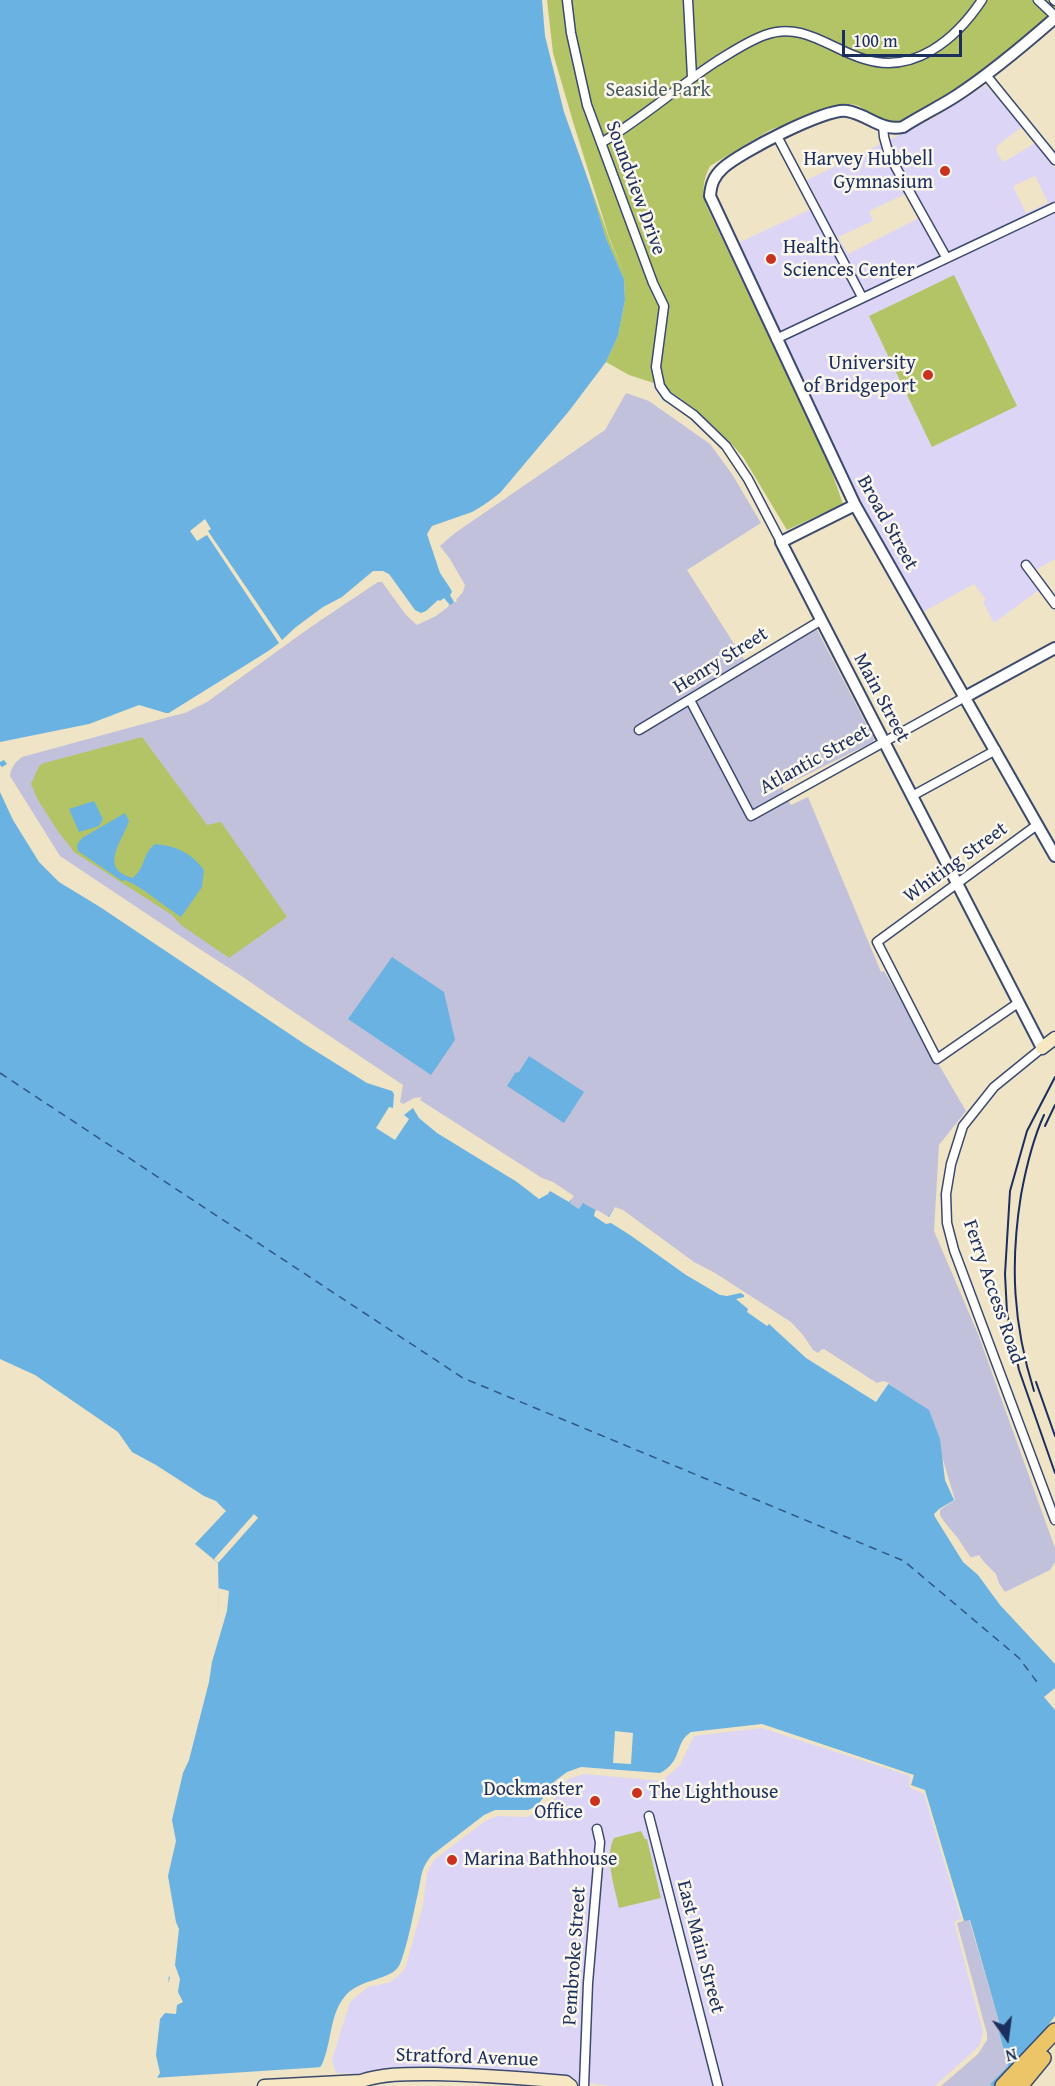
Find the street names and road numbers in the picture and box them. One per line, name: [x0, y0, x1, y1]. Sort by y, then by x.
street label: Soundview Drive: [600, 118, 670, 258]
street label: Broad Street: [851, 471, 923, 575]
street label: Henry Street: [669, 622, 773, 700]
street label: Main Street: [847, 649, 915, 747]
street label: Atlantic Street: [756, 720, 874, 800]
street label: Whiting Street: [899, 817, 1013, 909]
street label: Ferry Access Road: [957, 1217, 1029, 1367]
street label: East Main Street: [671, 1878, 729, 2016]
street label: Pembroke Street: [558, 1886, 592, 2026]
street label: Stratford Avenue: [395, 2044, 539, 2072]

